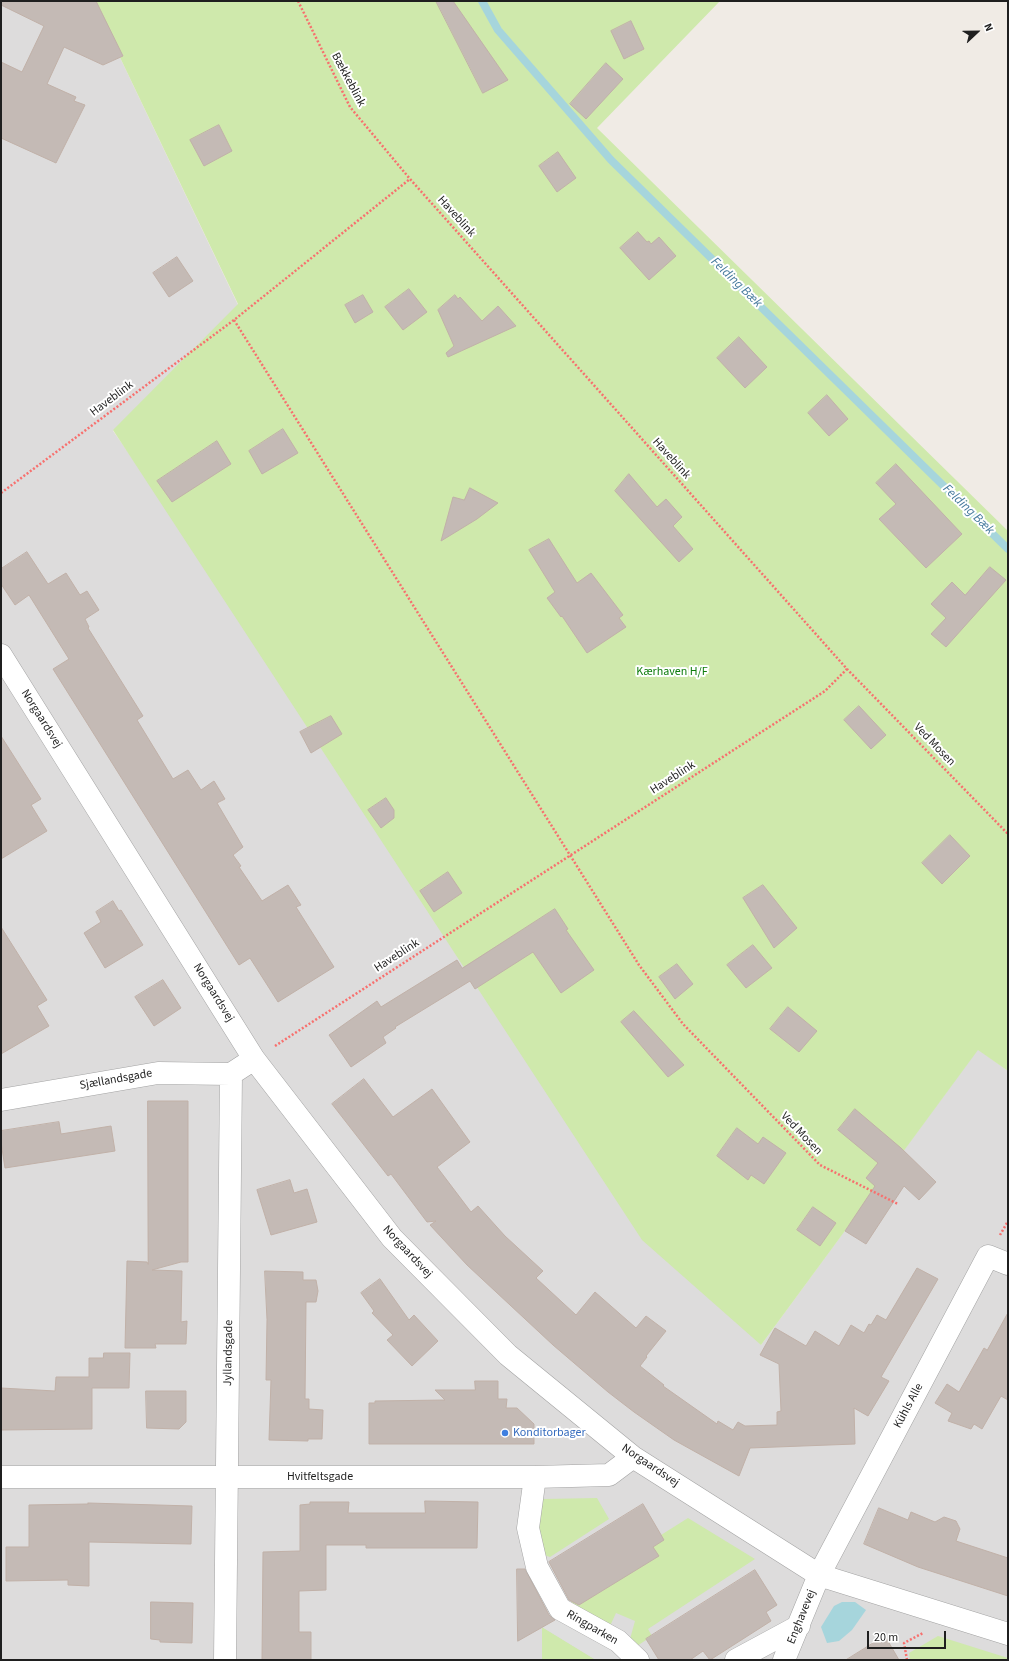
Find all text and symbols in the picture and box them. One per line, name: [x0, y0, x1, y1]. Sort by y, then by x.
north arrow: [957, 12, 997, 52]
text: N: [980, 21, 997, 34]
street label: Bækkeblink: [328, 51, 368, 109]
street label: Haveblink: [434, 193, 478, 241]
water label: Felding Bæk: [707, 255, 765, 311]
street label: Haveblink: [87, 378, 137, 420]
street label: Haveblink: [649, 435, 693, 483]
water label: Felding Bæk: [939, 482, 997, 538]
park label: Kærhaven H/F: [636, 665, 708, 679]
street label: Norgaardsvej: [17, 687, 65, 751]
street label: Ved Mosen: [910, 721, 958, 769]
street label: Haveblink: [648, 758, 698, 798]
street label: Haveblink: [372, 936, 422, 976]
street label: Norgaardsvej: [189, 961, 237, 1025]
street label: Sjællandsgade: [78, 1067, 154, 1093]
street label: Ved Mosen: [777, 1110, 825, 1158]
street label: Norgaardsvej: [379, 1223, 435, 1281]
street label: Jyllandsgade: [221, 1320, 237, 1386]
street label: Kühls Alle: [891, 1381, 927, 1431]
place label: Konditorbager: [513, 1426, 586, 1440]
marker: Konditorbager: [500, 1428, 510, 1438]
street label: Norgaardsvej: [618, 1441, 682, 1491]
street label: Hvitfeltsgade: [287, 1470, 353, 1484]
street label: Enghavevej: [785, 1588, 819, 1646]
street label: Ringparken: [564, 1607, 620, 1649]
scale bar: [869, 1623, 948, 1649]
text: 20 m: [874, 1629, 898, 1646]

